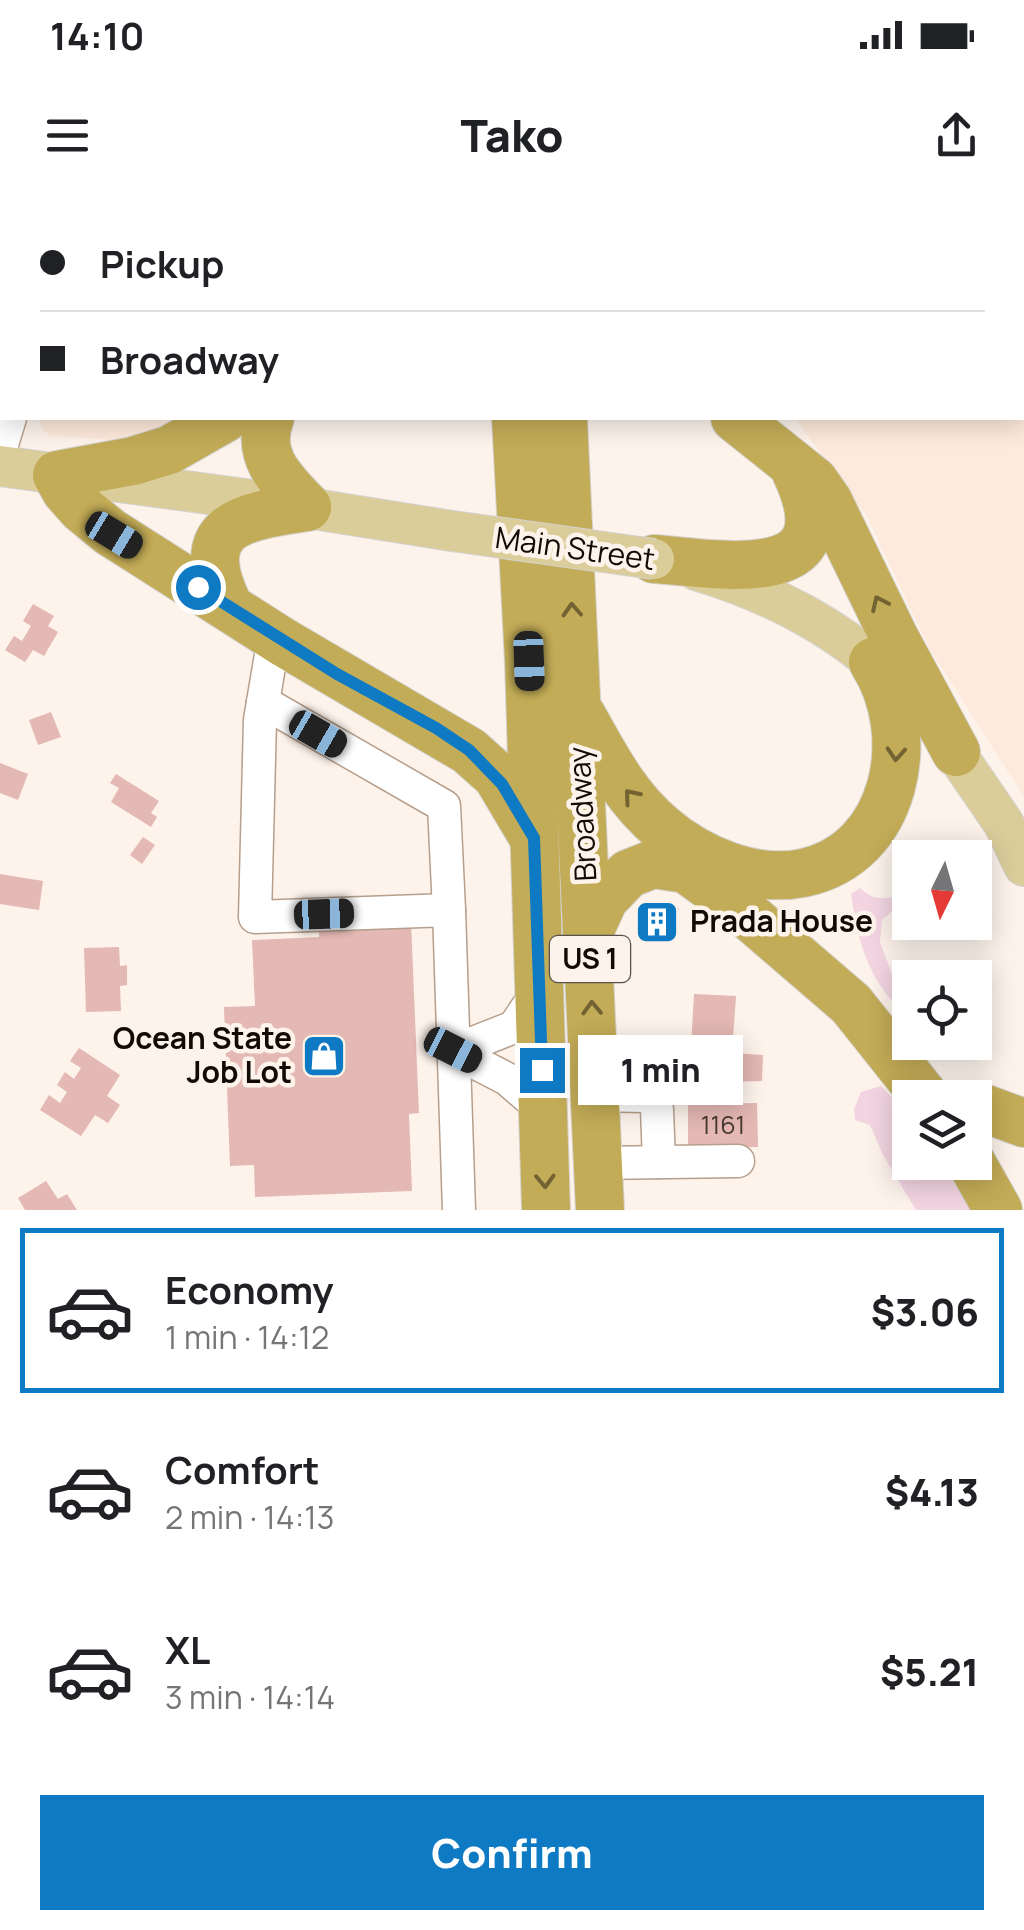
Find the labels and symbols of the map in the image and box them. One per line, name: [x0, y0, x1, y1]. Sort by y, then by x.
car: [81, 507, 147, 563]
street label: Main Street: [493, 516, 658, 579]
route start: [176, 565, 221, 610]
one-way arrow: [871, 596, 891, 614]
one-way arrow: [562, 601, 583, 617]
car: [513, 630, 545, 692]
car: [285, 706, 351, 762]
street label: Broadway: [557, 746, 606, 882]
one-way arrow: [886, 746, 908, 762]
one-way arrow: [625, 789, 643, 808]
north arrow: [892, 840, 992, 940]
car: [293, 898, 355, 930]
building icon: Prada House: [634, 899, 680, 945]
place label: Prada House: [690, 900, 873, 941]
road number: US 1: [550, 936, 630, 982]
one-way arrow: [582, 999, 603, 1015]
place label: Ocean State Job Lot: [113, 1017, 292, 1092]
car: [419, 1023, 487, 1077]
shop icon: Ocean State Job Lot: [301, 1033, 347, 1079]
callout: 1 min: [577, 1035, 742, 1105]
route end: [520, 1048, 565, 1093]
house number: 1161: [701, 1107, 745, 1142]
one-way arrow: [535, 1173, 556, 1189]

